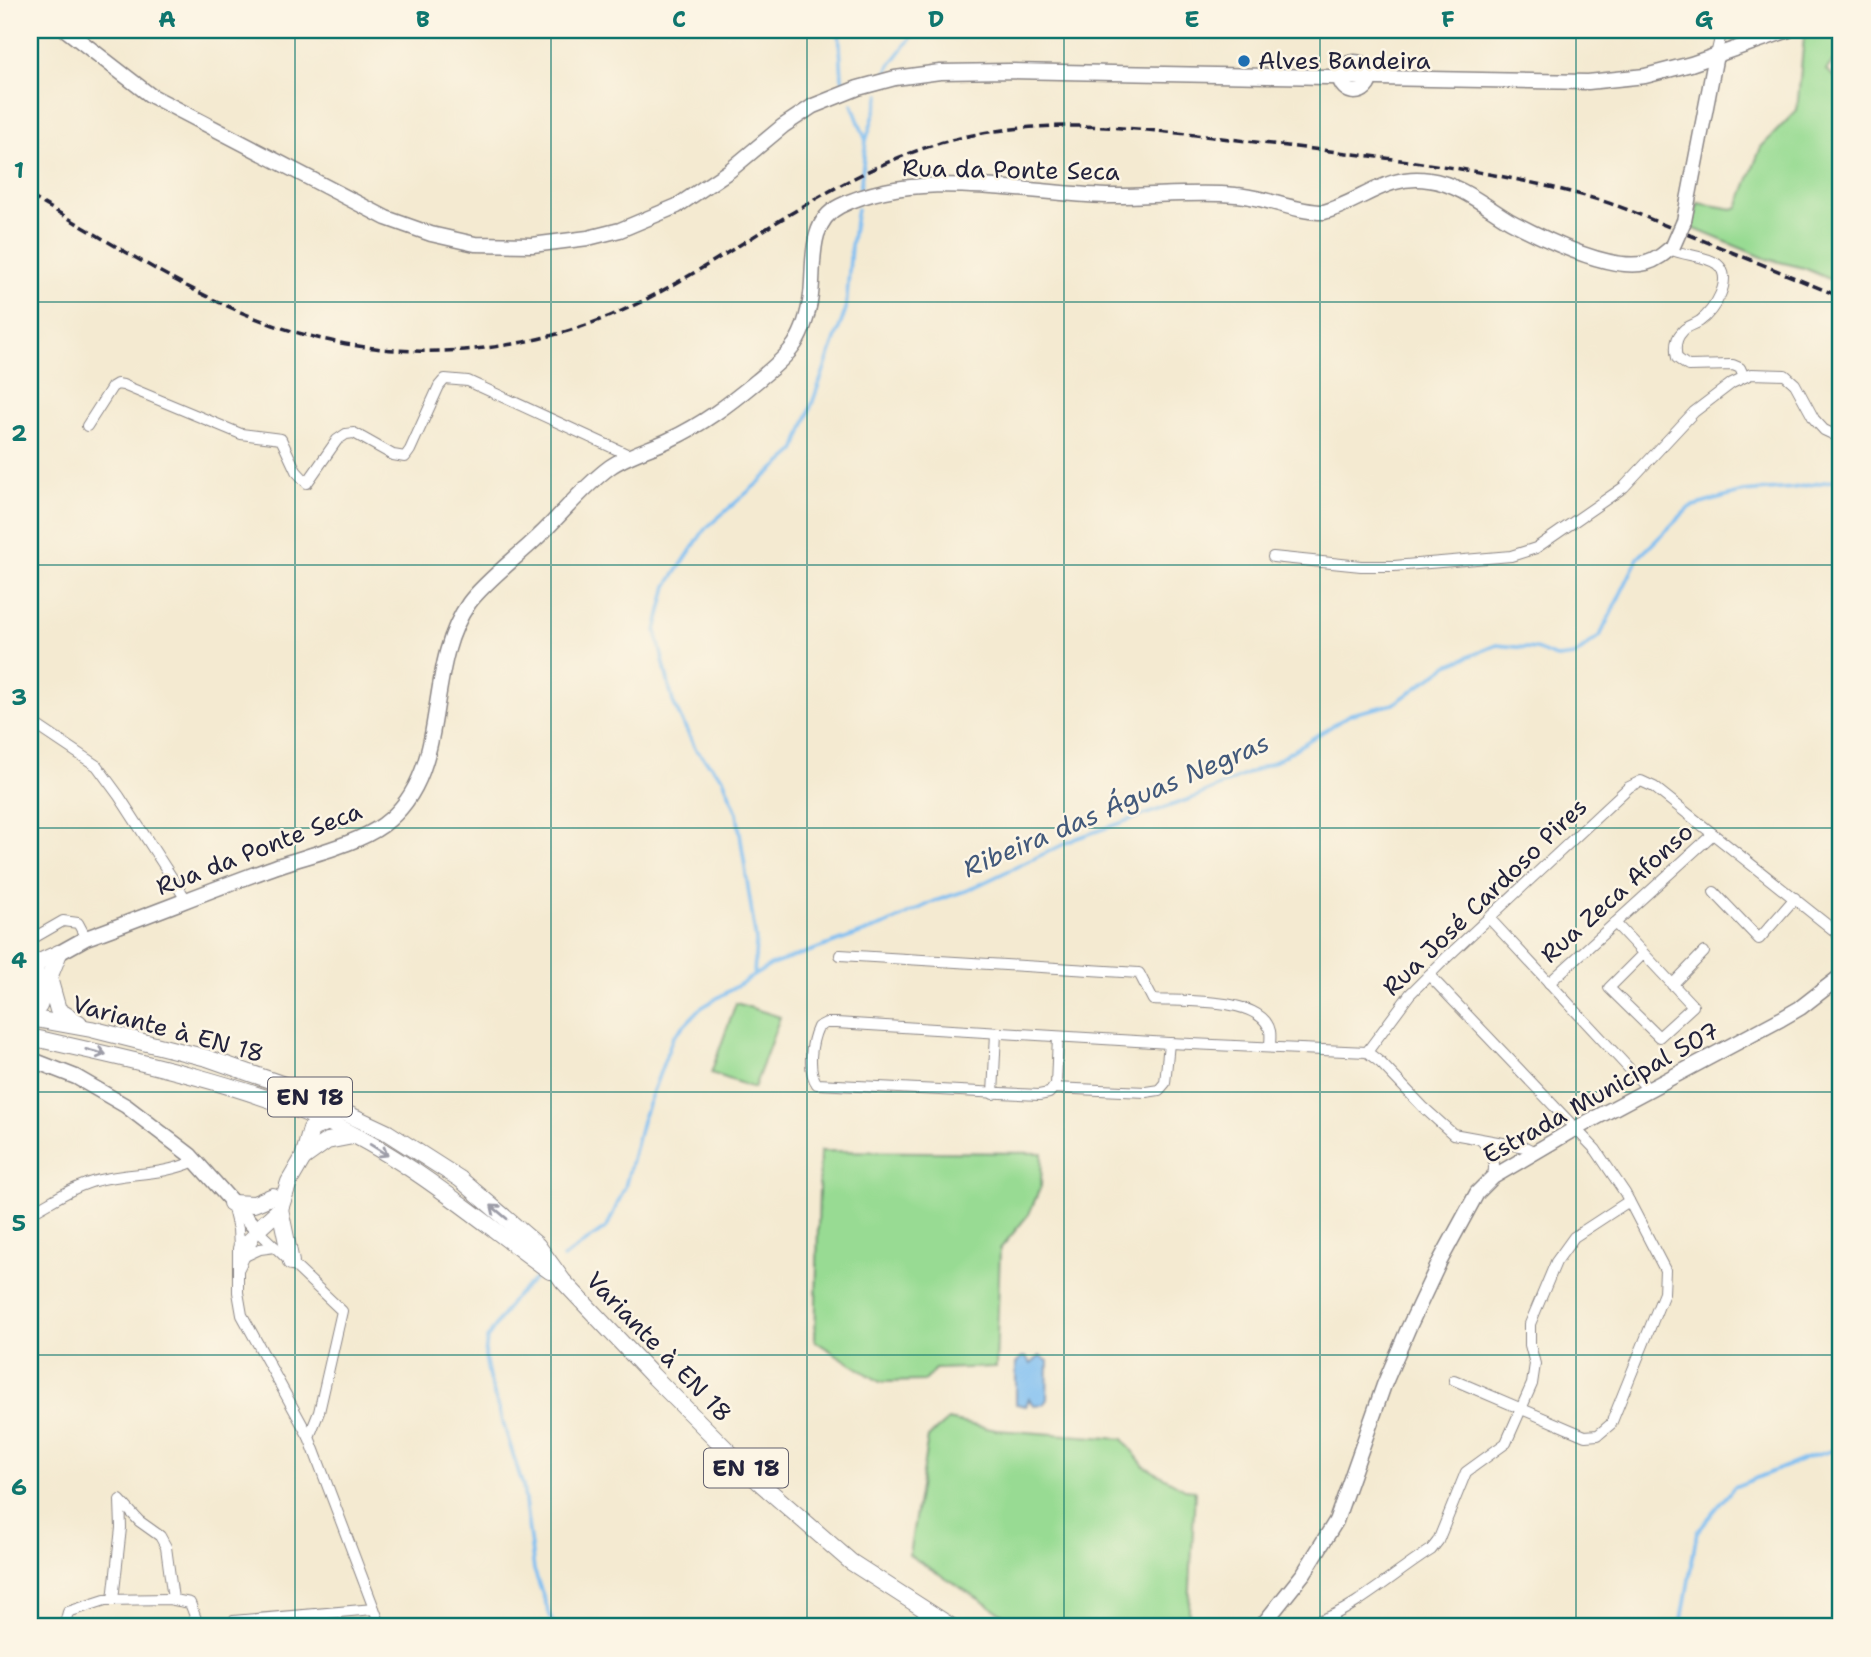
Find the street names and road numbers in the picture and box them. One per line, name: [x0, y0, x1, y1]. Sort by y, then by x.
street label: Rua da Ponte Seca: [902, 152, 1120, 188]
street label: Rua José Cardoso Pires: [1376, 791, 1594, 1003]
street label: Rua da Ponte Seca: [152, 795, 366, 903]
street label: Rua Zeca Afonso: [1534, 816, 1700, 970]
street label: Variante à EN 18: [69, 988, 267, 1070]
street label: Estrada Municipal 507: [1477, 1015, 1725, 1171]
road number: EN 18: [268, 1078, 352, 1116]
street label: Variante à EN 18: [579, 1265, 739, 1429]
road number: EN 18: [704, 1448, 788, 1488]

